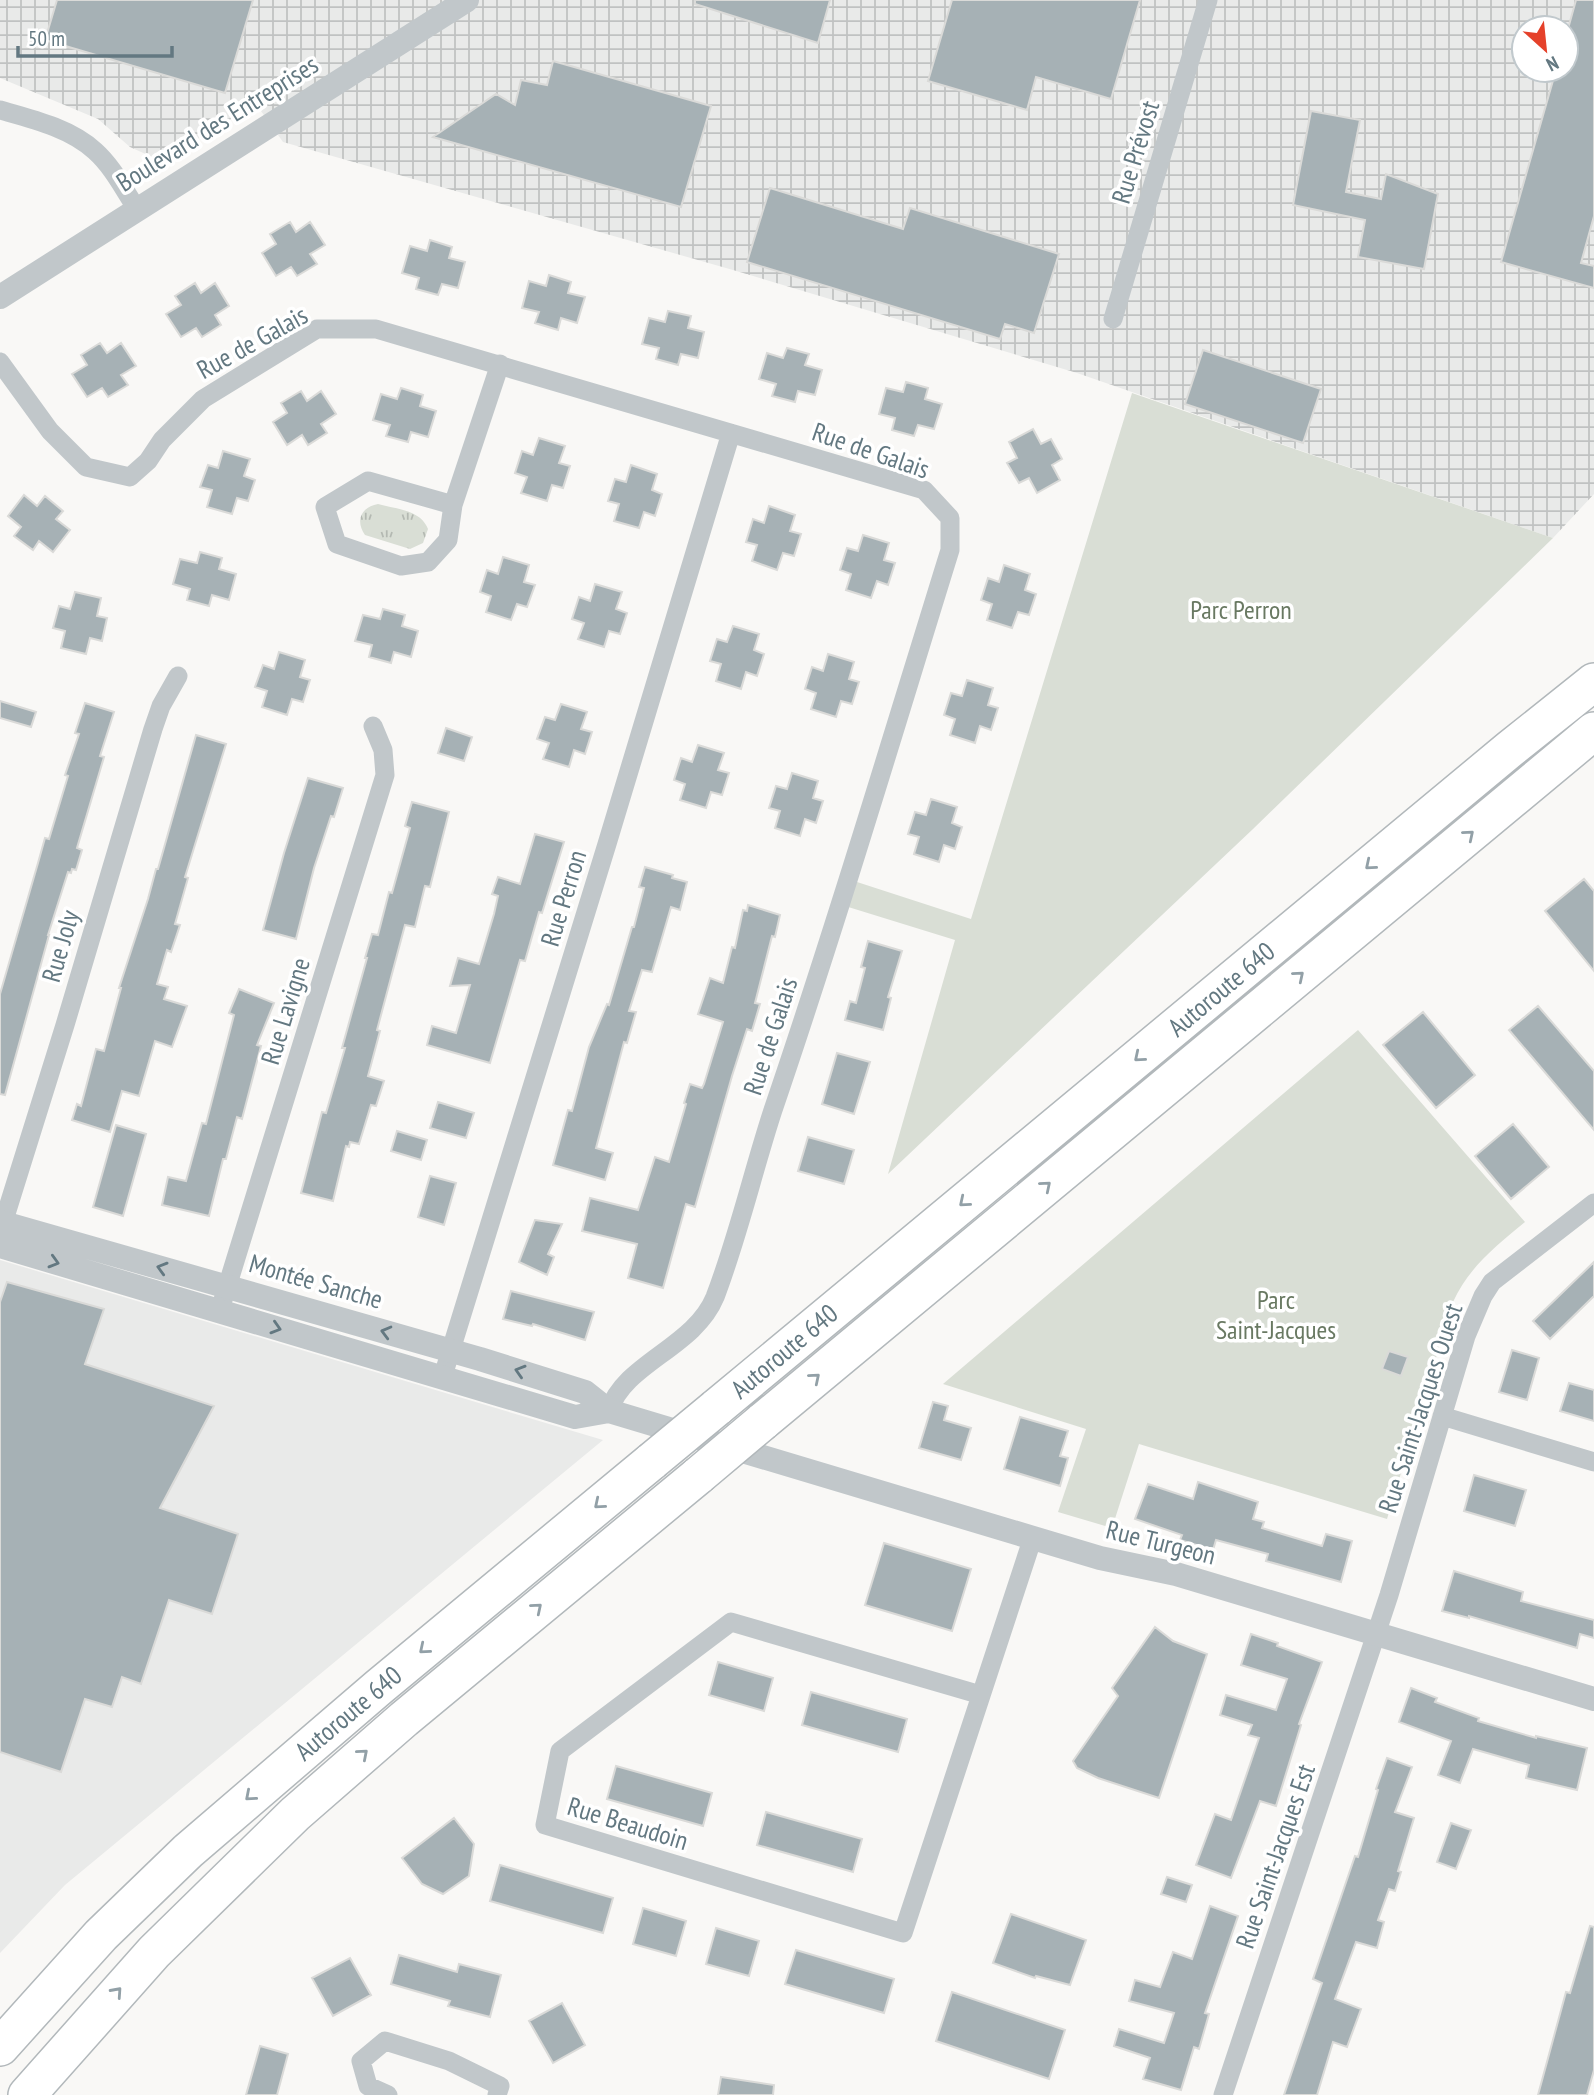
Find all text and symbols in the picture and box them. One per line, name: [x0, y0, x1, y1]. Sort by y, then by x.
scale bar: [18, 14, 172, 58]
north arrow: [1510, 14, 1580, 84]
text: 50 m: [28, 25, 65, 52]
street label: Boulevard des Entreprises: [110, 48, 324, 198]
text: N: [1543, 51, 1563, 77]
street label: Rue Prévost: [1104, 97, 1166, 207]
street label: Rue de Galais: [191, 298, 313, 386]
street label: Rue de Galais: [808, 415, 934, 485]
park label: Parc Perron: [1190, 593, 1292, 626]
one-way arrow: [1461, 831, 1474, 843]
street label: Rue Perron: [533, 846, 593, 950]
one-way arrow: [1366, 857, 1379, 869]
street label: Rue Joly: [34, 906, 86, 986]
street label: Autoroute 640: [1161, 935, 1281, 1043]
street label: Rue Lavigne: [253, 954, 317, 1068]
one-way arrow: [1292, 972, 1304, 985]
street label: Rue de Galais: [736, 973, 804, 1099]
one-way arrow: [1134, 1049, 1147, 1061]
one-way arrow: [1038, 1182, 1051, 1194]
one-way arrow: [959, 1194, 971, 1207]
street label: Montée Sanche: [245, 1246, 387, 1316]
one-way arrow: [48, 1254, 60, 1269]
one-way arrow: [156, 1261, 168, 1276]
park label: Parc Saint-Jacques: [1216, 1283, 1336, 1346]
street label: Autoroute 640: [724, 1297, 844, 1405]
street label: Rue Saint-Jacques Ouest: [1371, 1299, 1469, 1517]
one-way arrow: [270, 1320, 282, 1335]
one-way arrow: [380, 1326, 392, 1341]
one-way arrow: [514, 1365, 526, 1380]
one-way arrow: [806, 1374, 819, 1386]
one-way arrow: [595, 1496, 607, 1509]
street label: Rue Turgeon: [1103, 1512, 1219, 1572]
one-way arrow: [530, 1604, 542, 1617]
one-way arrow: [419, 1641, 431, 1654]
street label: Autoroute 640: [288, 1659, 408, 1767]
one-way arrow: [354, 1750, 367, 1762]
street label: Rue Saint-Jacques Est: [1228, 1759, 1322, 1953]
one-way arrow: [245, 1788, 258, 1800]
street label: Rue Beaudoin: [564, 1789, 692, 1857]
one-way arrow: [109, 1987, 121, 2000]

